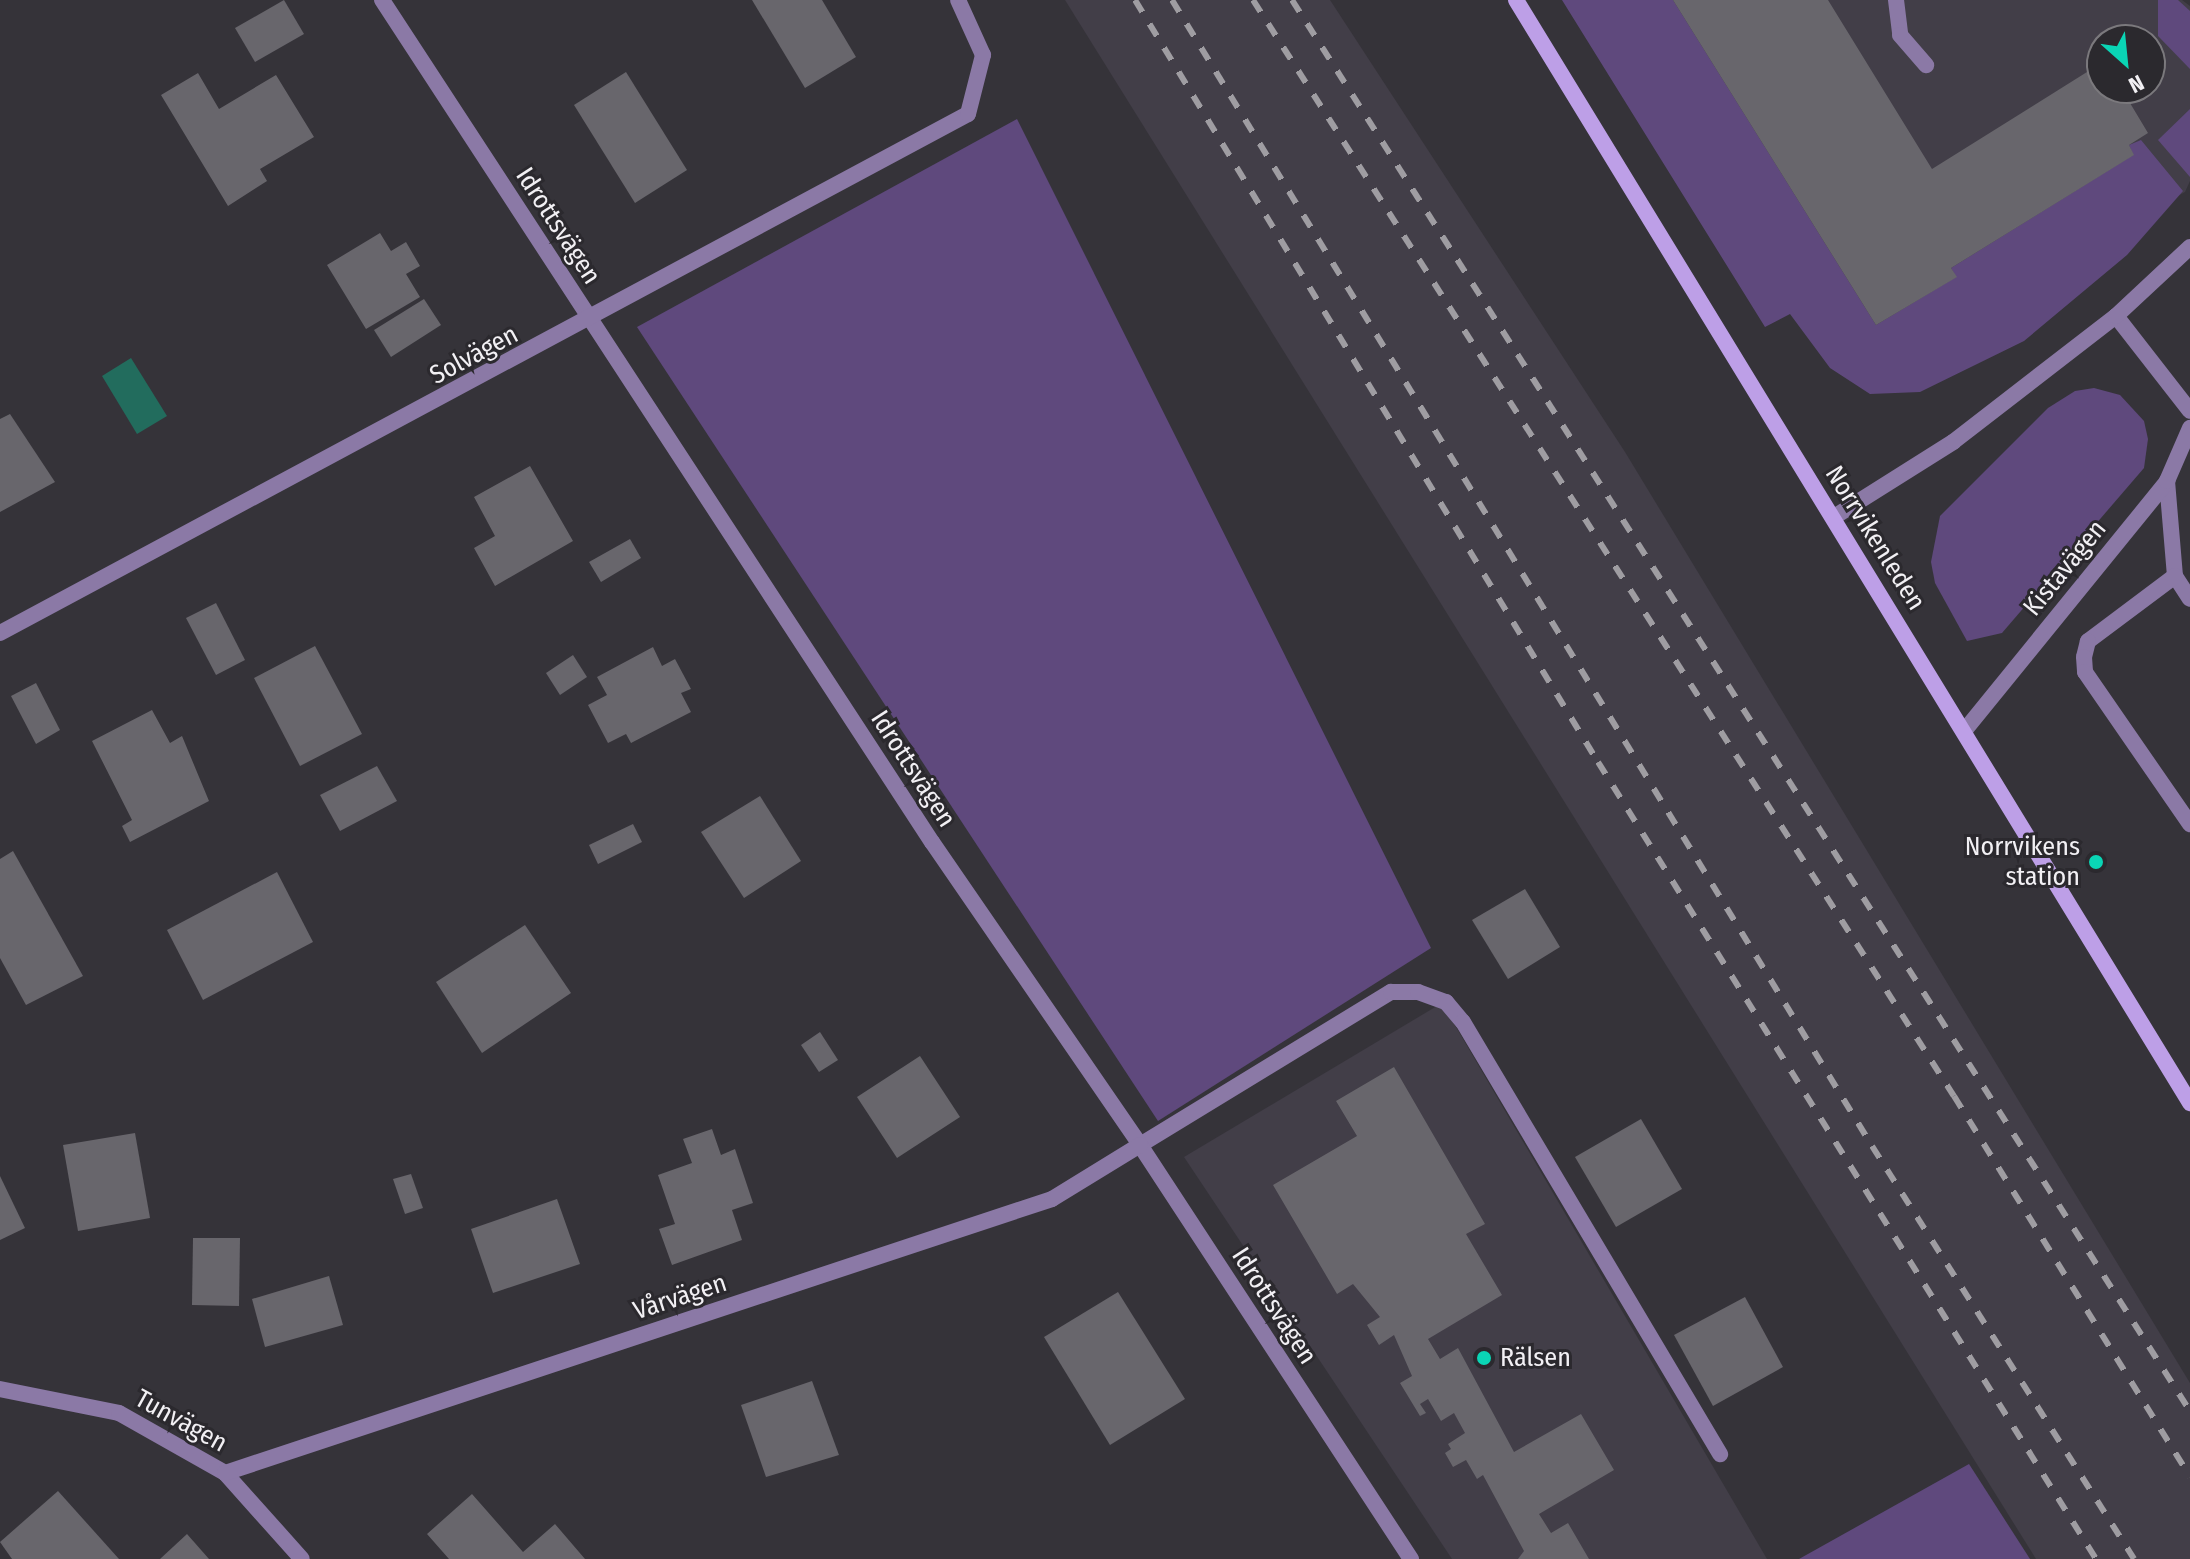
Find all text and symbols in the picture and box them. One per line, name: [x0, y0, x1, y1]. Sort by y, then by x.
north arrow: [2086, 24, 2166, 104]
text: N: [2124, 69, 2148, 99]
street label: Idrottsvägen: [509, 162, 607, 290]
street label: Solvägen: [425, 319, 523, 391]
street label: Norrvikenleden: [1818, 460, 1932, 616]
street label: Kistavägen: [2017, 514, 2113, 622]
street label: Idrottsvägen: [864, 705, 962, 833]
place label: Norrvikens station: [1965, 831, 2080, 892]
marker: Norrvikens station: [2087, 853, 2105, 871]
street label: Idrottsvägen: [1225, 1242, 1323, 1370]
street label: Vårvägen: [630, 1267, 730, 1327]
place label: Rälsen: [1500, 1342, 1571, 1374]
marker: Rälsen: [1475, 1349, 1493, 1367]
street label: Tunvägen: [130, 1383, 232, 1459]

